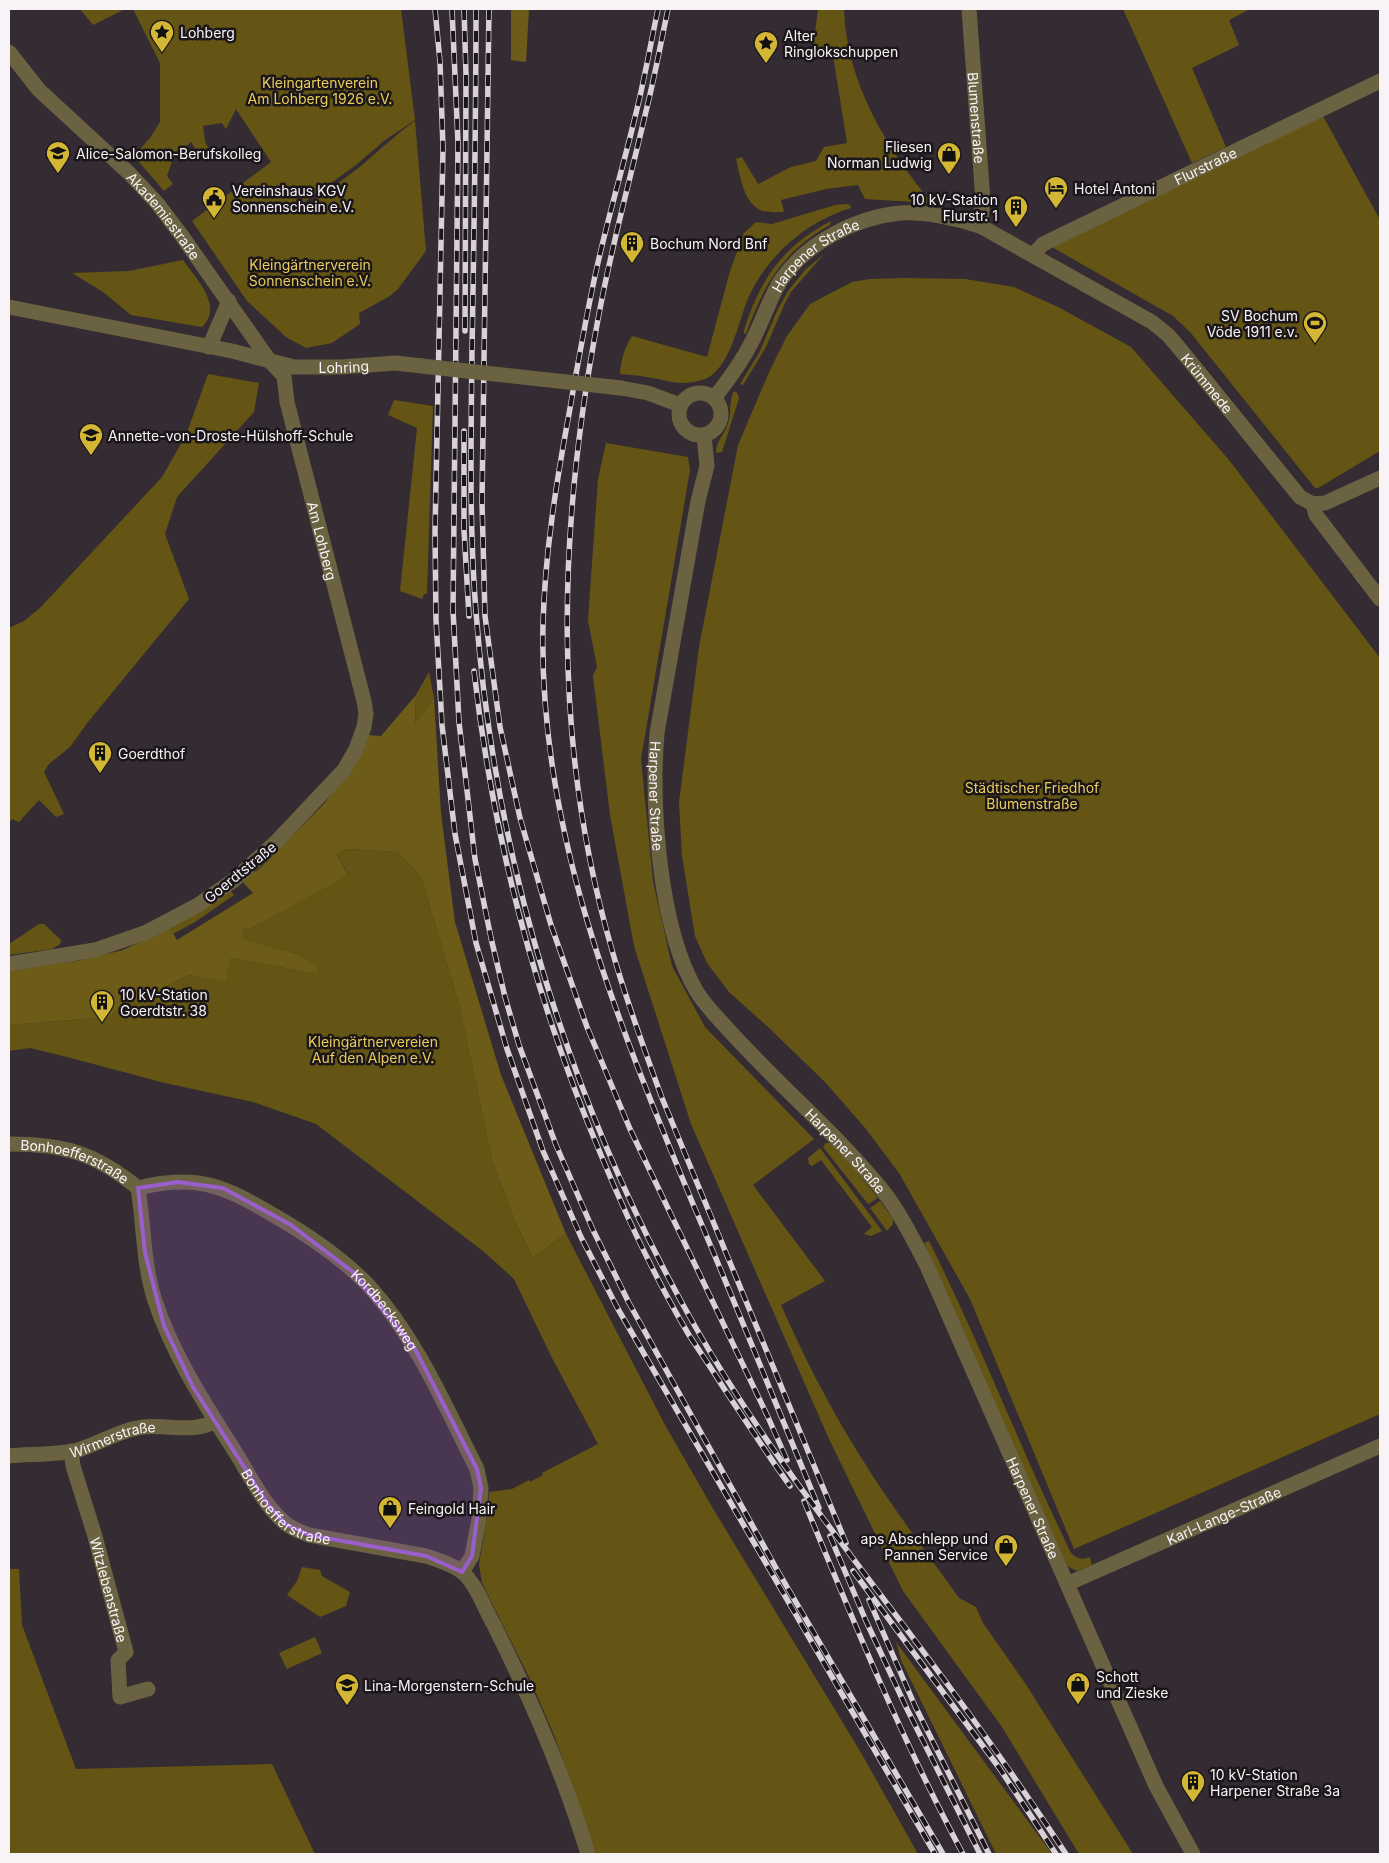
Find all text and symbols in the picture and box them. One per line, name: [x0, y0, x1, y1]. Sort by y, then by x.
place icon: Lohberg: [149, 19, 175, 53]
place label: Lohberg: [180, 24, 235, 41]
place label: Alter Ringlokschuppen: [784, 27, 898, 60]
place icon: Alter Ringlokschuppen: [753, 30, 779, 64]
street label: Blumenstraße: [965, 71, 989, 164]
park label: Kleingartenverein Am Lohberg 1926 e.V.: [248, 74, 392, 107]
place label: Fliesen Norman Ludwig: [827, 138, 932, 171]
school or university icon: Alice-Salomon-Berufskolleg: [45, 140, 71, 174]
shop icon: Fliesen Norman Ludwig: [936, 141, 962, 175]
street label: Flurstraße: [1171, 143, 1239, 188]
place label: Alice-Salomon-Berufskolleg: [76, 145, 261, 162]
street label: Akademiestraße: [124, 168, 204, 263]
hotel icon: Hotel Antoni: [1043, 175, 1069, 209]
place label: Hotel Antoni: [1074, 180, 1155, 197]
place label: Vereinshaus KGV Sonnenschein e.V.: [232, 182, 354, 215]
public building icon: Vereinshaus KGV Sonnenschein e.V.: [201, 185, 227, 219]
place label: 10 kV-Station Flurstr. 1: [910, 191, 998, 224]
building icon: 10 kV-Station Flurstr. 1: [1003, 194, 1029, 228]
street label: Harpener Straße: [768, 215, 861, 295]
building icon: Bochum Nord Bnf: [619, 230, 645, 264]
place label: Bochum Nord Bnf: [650, 235, 767, 252]
park label: Kleingärtnerverein Sonnenschein e.V.: [249, 256, 371, 289]
place label: SV Bochum Vöde 1911 e.v.: [1207, 307, 1298, 340]
sports icon: SV Bochum Vöde 1911 e.v.: [1302, 310, 1328, 344]
street label: Krümmede: [1178, 350, 1237, 416]
street label: Lohring: [318, 356, 369, 376]
school or university icon: Annette-von-Droste-Hülshoff-Schule: [78, 422, 104, 456]
place label: Annette-von-Droste-Hülshoff-Schule: [108, 427, 353, 444]
street label: Am Lohberg: [304, 499, 341, 582]
building icon: Goerdthof: [87, 740, 113, 774]
street label: Harpener Straße: [647, 741, 667, 852]
place label: Goerdthof: [118, 745, 185, 762]
park label: Städtischer Friedhof Blumenstraße: [965, 779, 1099, 812]
street label: Goerdtstraße: [201, 838, 279, 906]
place label: 10 kV-Station Goerdtstr. 38: [120, 986, 208, 1019]
building icon: 10 kV-Station Goerdtstr. 38: [89, 989, 115, 1023]
park label: Kleingärtnervereien Auf den Alpen e.V.: [308, 1033, 438, 1066]
street label: Harpener Straße: [802, 1105, 890, 1196]
street label: Bonhoefferstraße: [20, 1136, 133, 1187]
street label: Kordbecksweg: [348, 1265, 422, 1353]
street label: Wirmerstraße: [68, 1418, 156, 1460]
street label: Harpener Straße: [1004, 1454, 1063, 1561]
street label: Bonhoefferstraße: [238, 1465, 332, 1547]
street label: Karl-Lange-Straße: [1164, 1482, 1283, 1548]
shop icon: Feingold Hair: [377, 1495, 403, 1529]
place label: Feingold Hair: [408, 1500, 495, 1517]
place label: aps Abschlepp und Pannen Service: [861, 1530, 988, 1563]
shop icon: aps Abschlepp und Pannen Service: [993, 1533, 1019, 1567]
street label: Witzlebenstraße: [87, 1535, 131, 1644]
place label: Schott und Zieske: [1096, 1668, 1168, 1701]
shop icon: Schott und Zieske: [1065, 1671, 1091, 1705]
school or university icon: Lina-Morgenstern-Schule: [334, 1672, 360, 1706]
place label: Lina-Morgenstern-Schule: [364, 1677, 534, 1694]
place label: 10 kV-Station Harpener Straße 3a: [1210, 1766, 1340, 1799]
building icon: 10 kV-Station Harpener Straße 3a: [1180, 1769, 1206, 1803]

